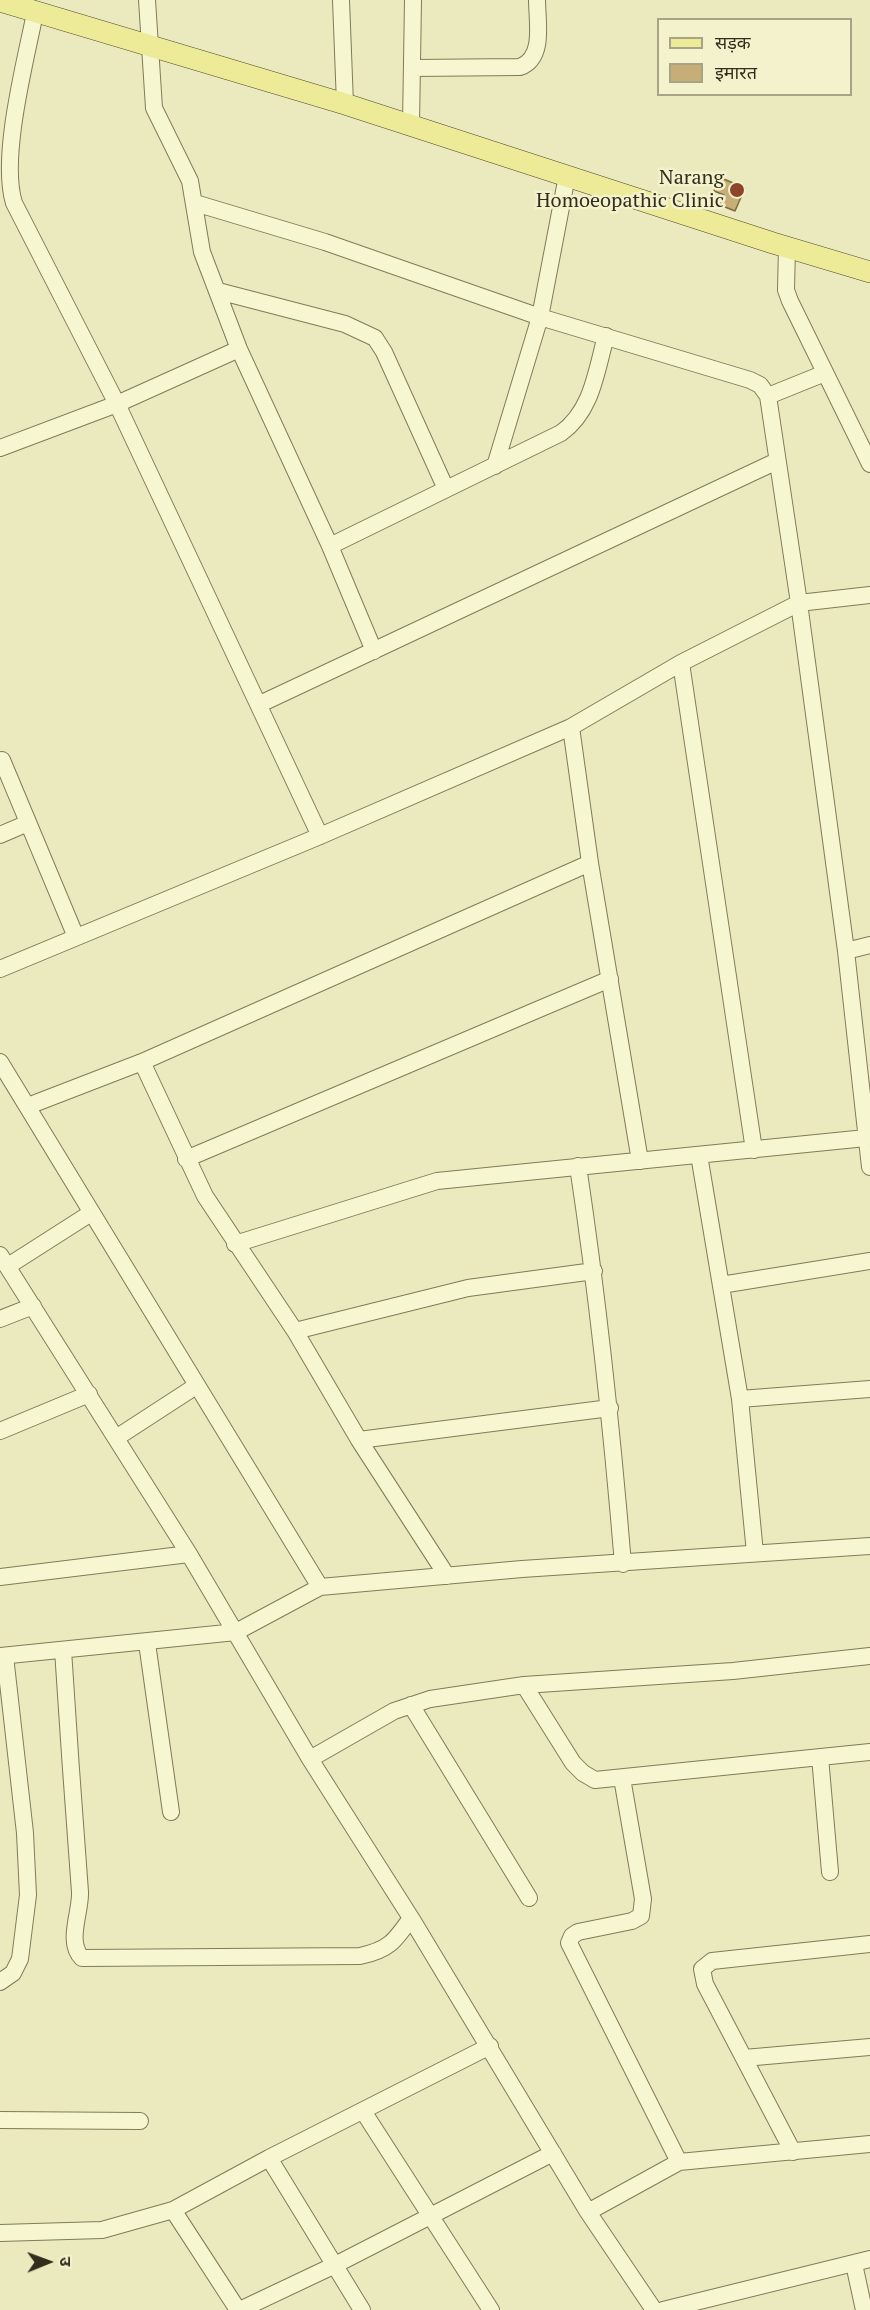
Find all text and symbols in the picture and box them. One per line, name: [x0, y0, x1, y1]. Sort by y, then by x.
legend: [657, 18, 852, 96]
text: सड़क: [715, 30, 751, 54]
text: इमारत: [715, 60, 757, 84]
place label: Narang Homoeopathic Clinic: [536, 166, 724, 213]
marker: Narang Homoeopathic Clinic: [728, 181, 746, 199]
north arrow: [18, 2232, 78, 2292]
text: उ: [55, 2257, 77, 2267]

